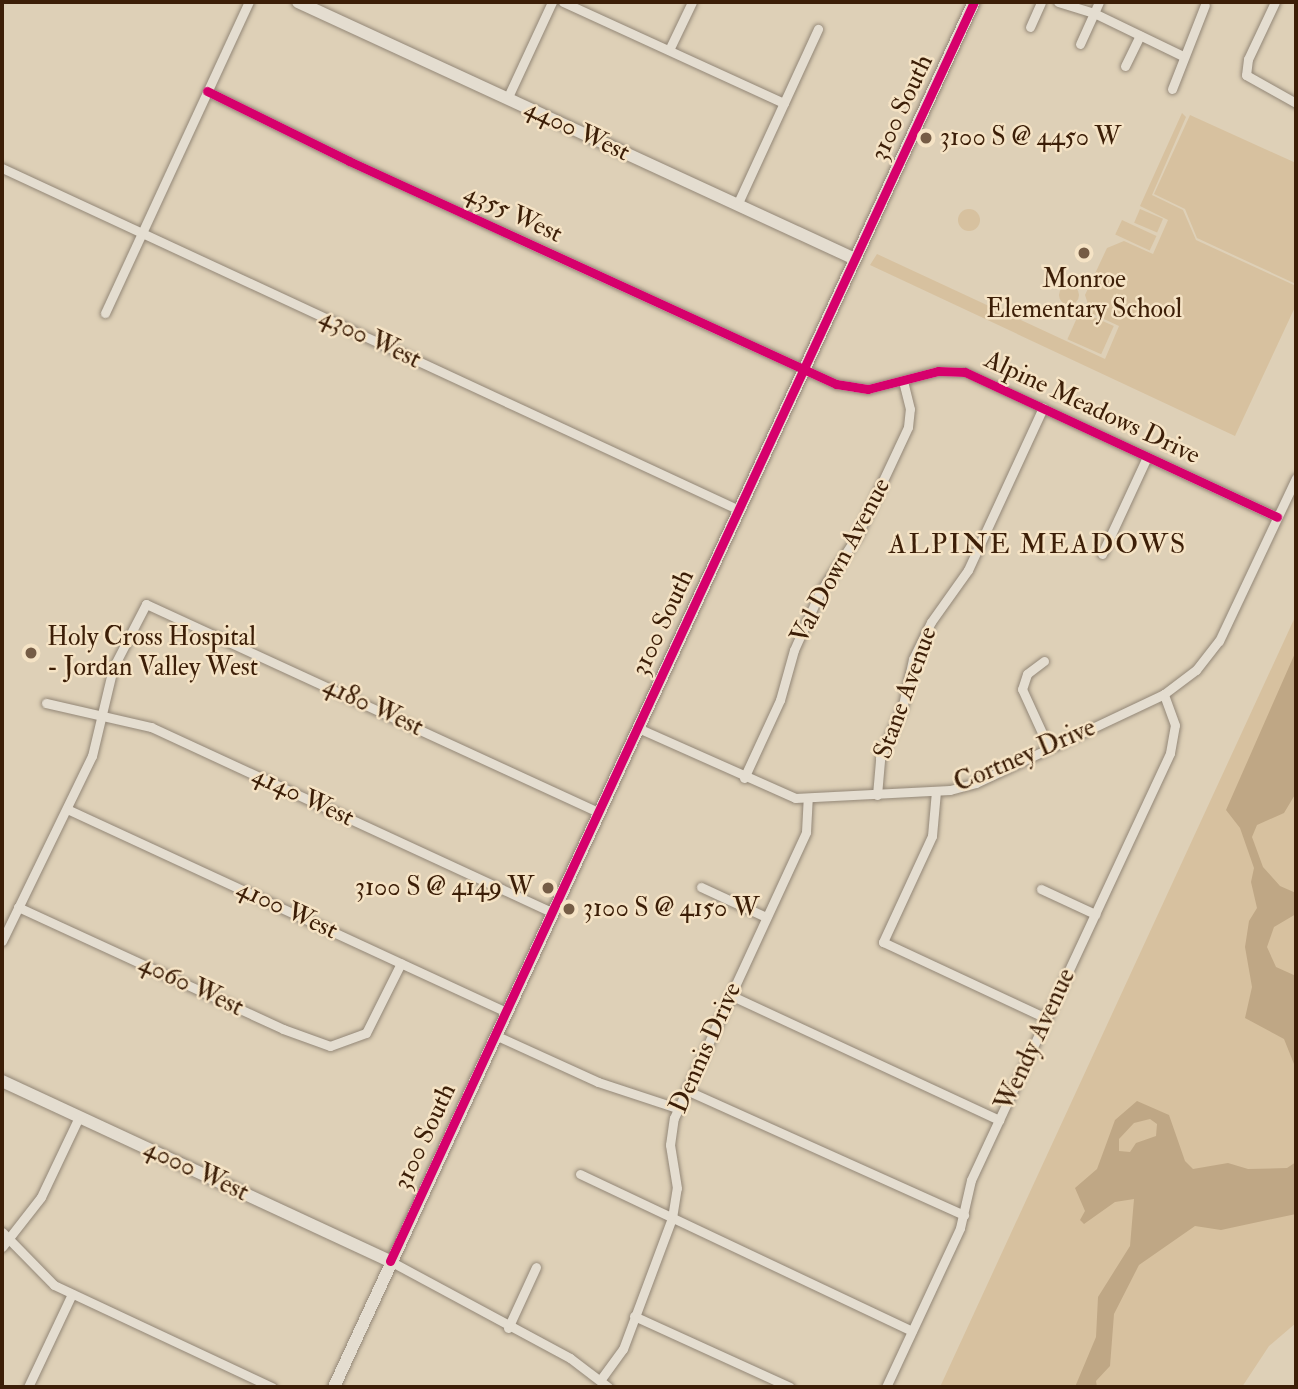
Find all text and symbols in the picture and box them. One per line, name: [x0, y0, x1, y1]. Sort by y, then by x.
street label: 3100 South: [864, 50, 940, 166]
street label: 4400 West: [519, 93, 635, 169]
place label: 3100 S @ 4450 W: [940, 122, 1121, 154]
marker: 3100 S @ 4450 W: [918, 130, 934, 146]
street label: 4355 West: [459, 178, 567, 250]
marker: Monroe Elementary School: [1076, 245, 1092, 261]
place label: Monroe Elementary School: [986, 264, 1182, 326]
street label: 4300 West: [314, 302, 426, 376]
street label: Alpine Meadows Drive: [979, 344, 1205, 472]
street label: Val Down Avenue: [784, 473, 898, 649]
district label: ALPINE MEADOWS: [890, 528, 1186, 562]
street label: 3100 South: [625, 565, 701, 681]
place label: Holy Cross Hospital - Jordan Valley West: [47, 622, 258, 684]
street label: Stane Avenue: [868, 623, 944, 763]
marker: Holy Cross Hospital - Jordan Valley West: [21, 643, 41, 663]
street label: 4180 West: [318, 670, 428, 744]
street label: Cortney Drive: [950, 712, 1100, 800]
street label: 4140 West: [247, 760, 359, 834]
place label: 3100 S @ 4149 W: [355, 872, 534, 904]
street label: 4100 West: [232, 873, 342, 947]
marker: 3100 S @ 4149 W: [540, 880, 556, 896]
place label: 3100 S @ 4150 W: [583, 893, 759, 925]
marker: 3100 S @ 4150 W: [561, 901, 577, 917]
street label: 4060 West: [134, 948, 248, 1024]
street label: Wendy Avenue: [989, 964, 1083, 1116]
street label: Dennis Drive: [663, 978, 749, 1118]
street label: 3100 South: [387, 1079, 463, 1195]
street label: 4000 West: [139, 1133, 253, 1209]

